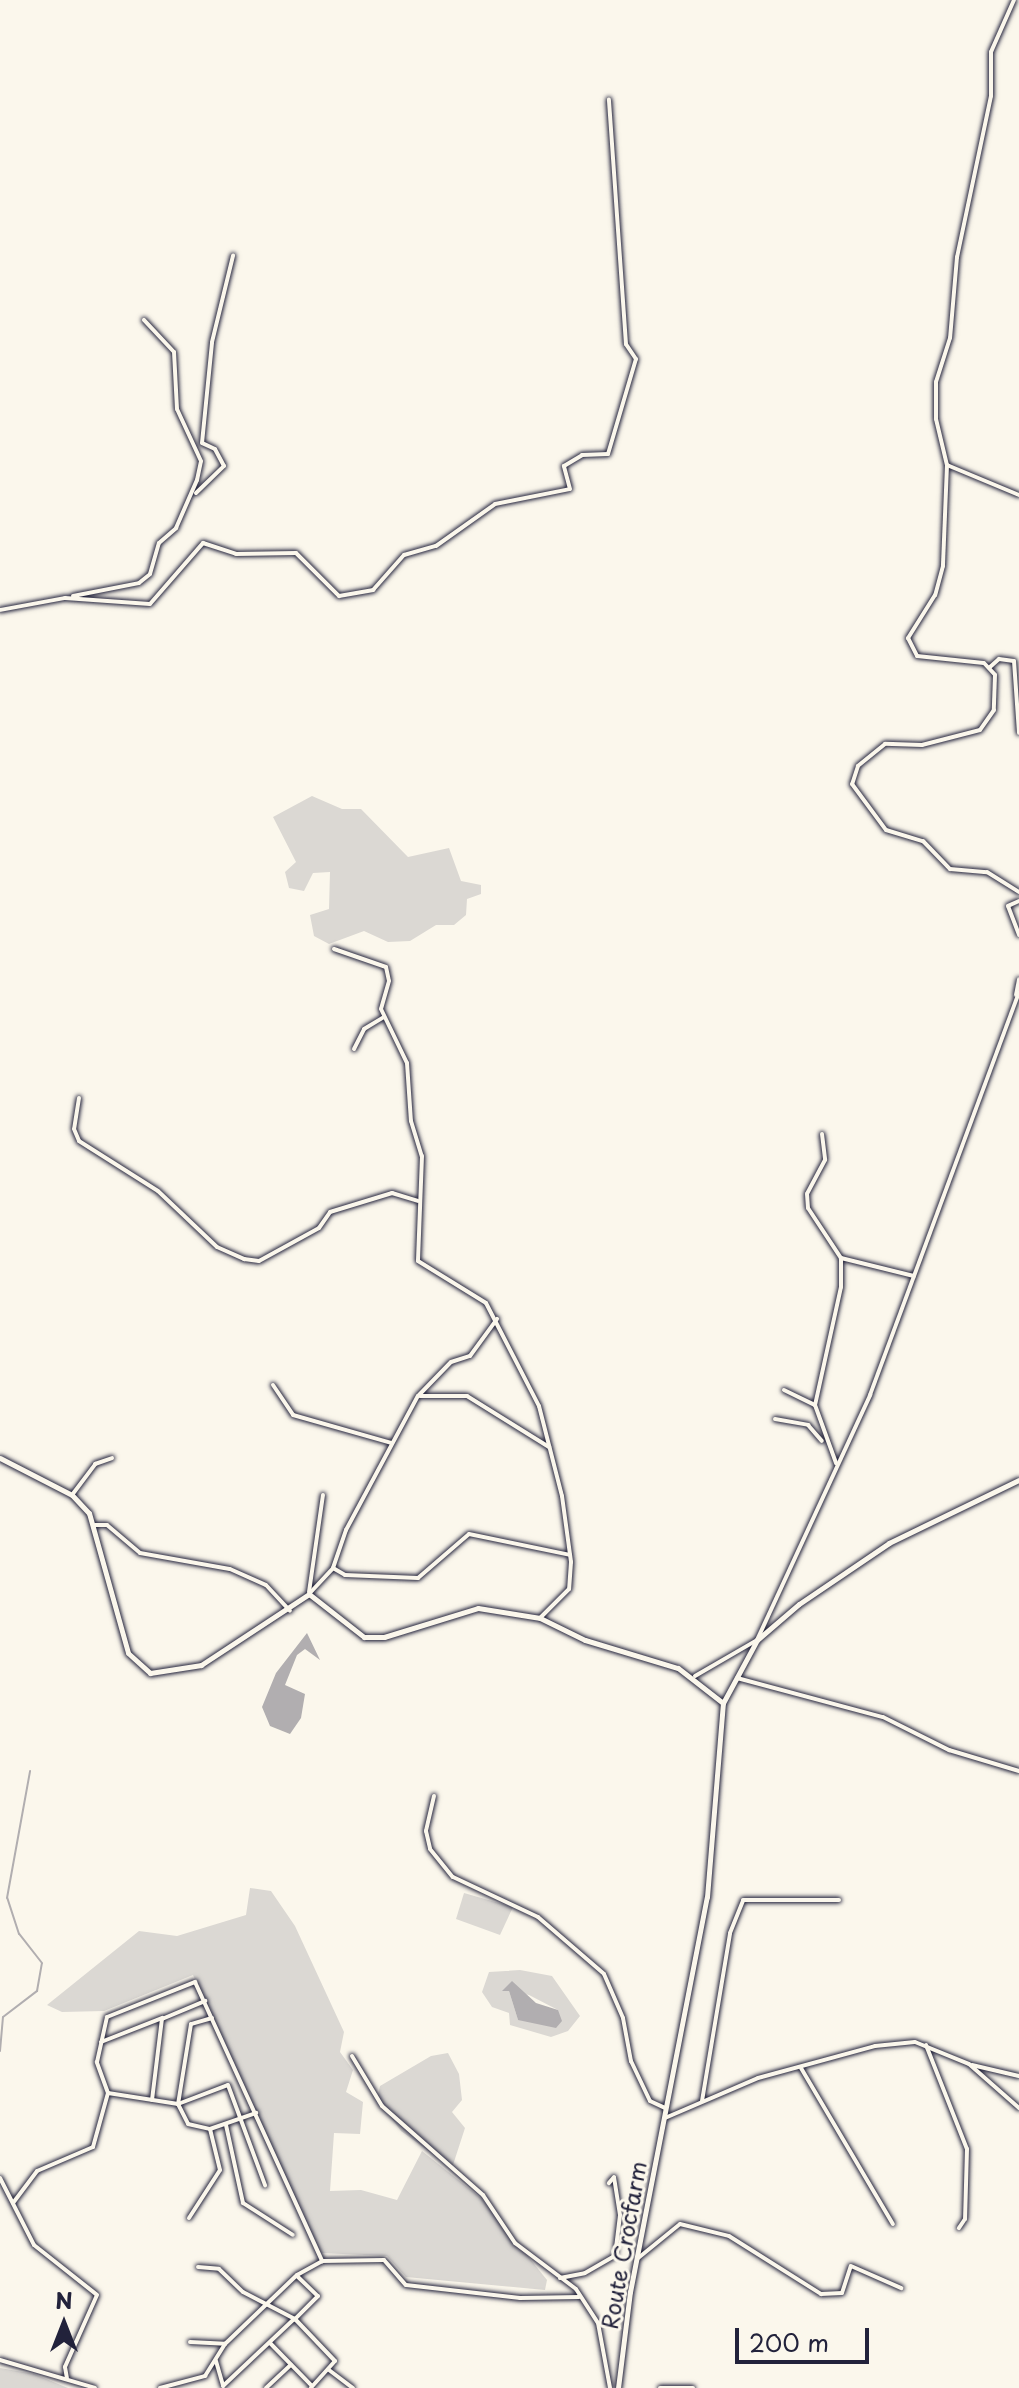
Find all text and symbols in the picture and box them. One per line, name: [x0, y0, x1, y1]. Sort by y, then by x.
street label: Route Crocfarm: [595, 2160, 651, 2330]
text: N: [55, 2283, 73, 2316]
north arrow: [24, 2284, 104, 2364]
scale bar: [739, 2312, 873, 2362]
text: 200 m: [749, 2324, 829, 2360]

